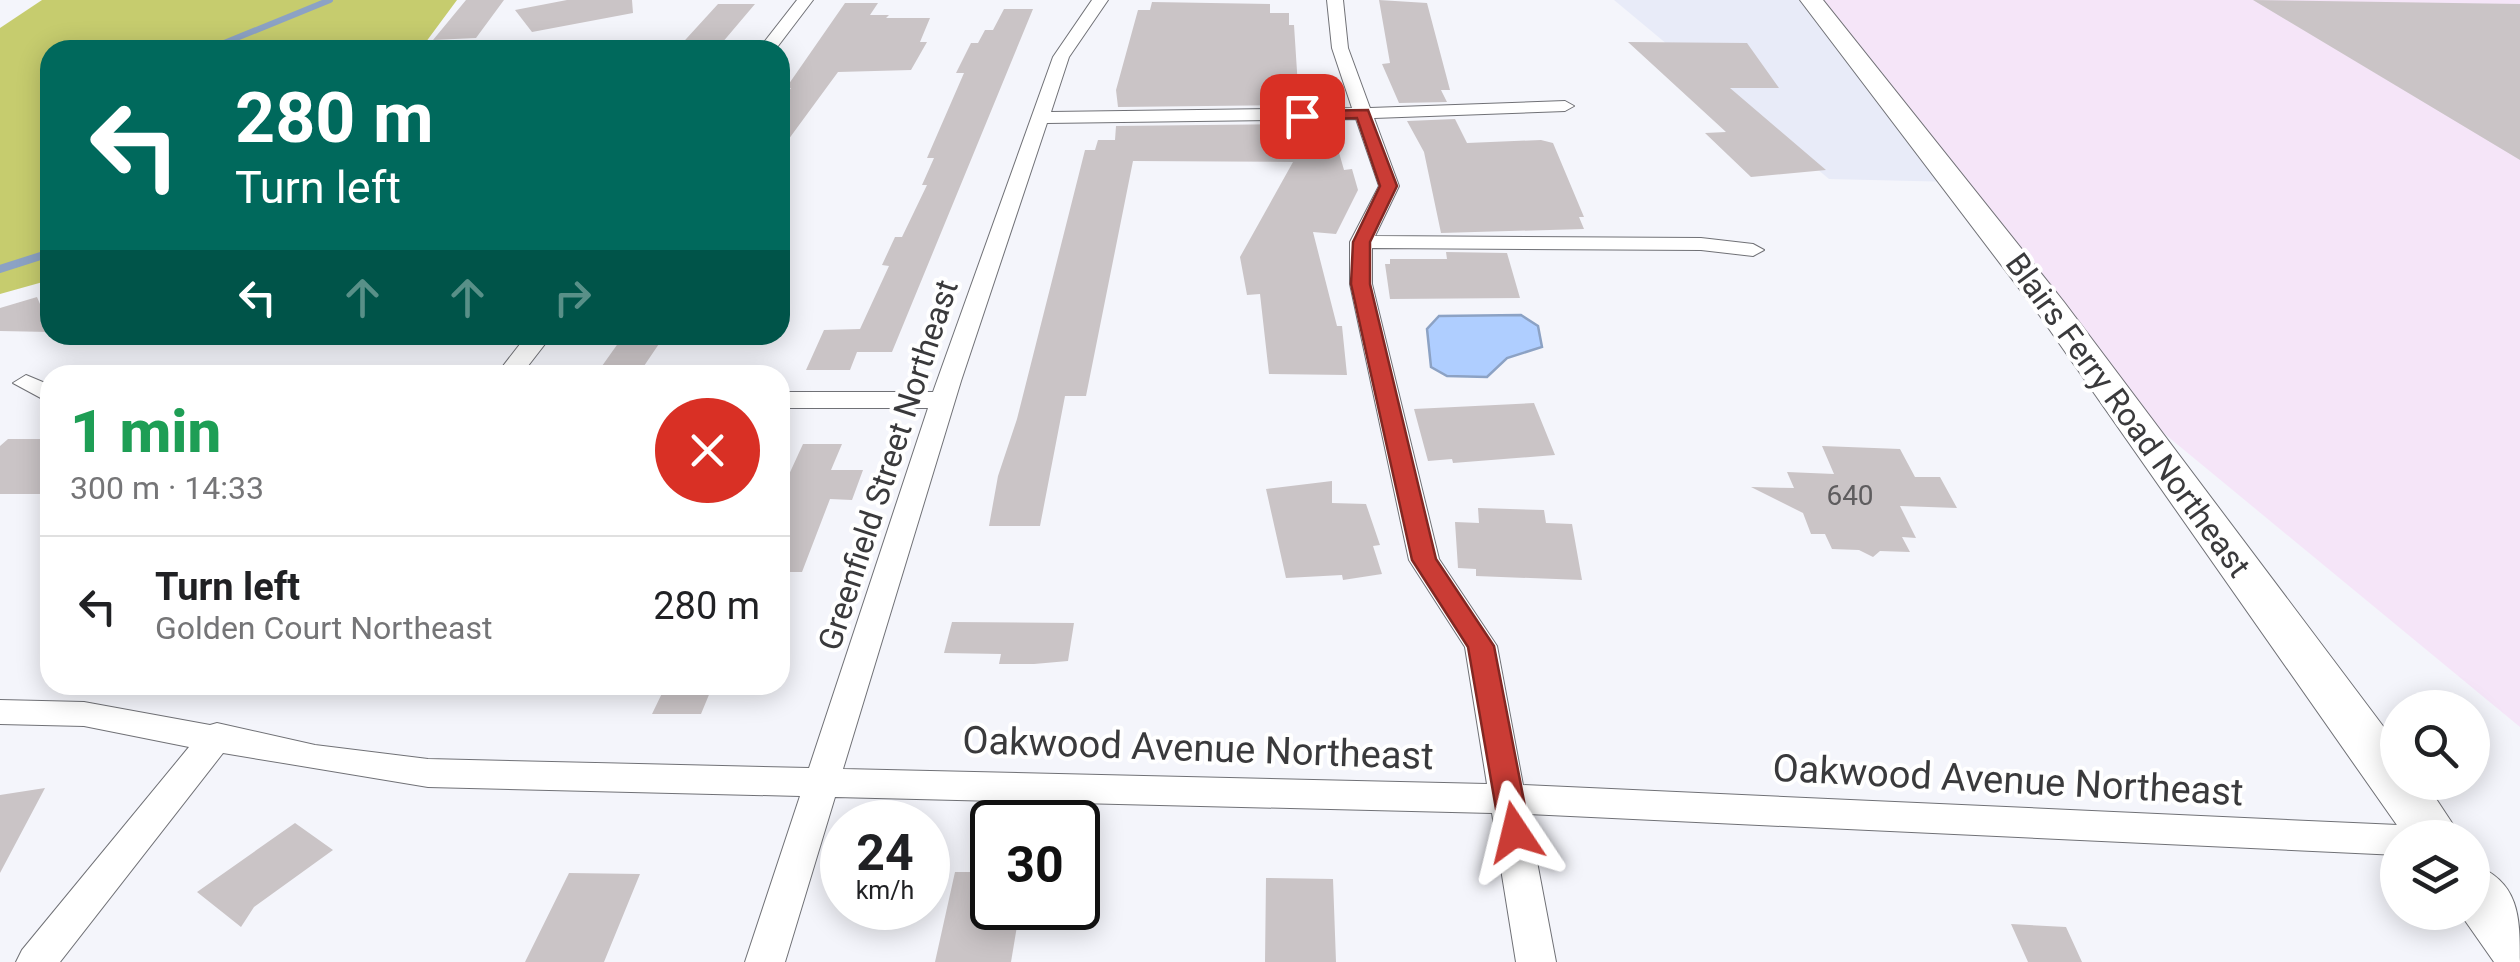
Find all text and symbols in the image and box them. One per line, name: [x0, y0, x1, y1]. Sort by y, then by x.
pin: [1260, 74, 1345, 159]
text: 280 m: [235, 77, 434, 159]
icon: left: [70, 80, 200, 210]
icon: arrive: [1275, 89, 1330, 144]
text: Turn left: [235, 161, 401, 214]
street label: Blairs Ferry Road Northeast: [1998, 246, 2258, 584]
icon: left: [230, 270, 285, 325]
icon: ahead: [335, 270, 390, 325]
icon: ahead: [440, 270, 495, 325]
icon: right: [545, 270, 600, 325]
street label: Greenfield Street Northeast: [810, 275, 966, 655]
text: 1 min: [70, 396, 221, 467]
button: close: [655, 398, 760, 503]
text: 300 m · 14:33: [70, 469, 264, 507]
house number: 640: [1826, 479, 1874, 512]
text: Turn left: [155, 565, 300, 609]
icon: left: [70, 579, 125, 634]
text: 280 m: [653, 584, 760, 628]
text: Golden Court Northeast: [155, 609, 492, 647]
map controls: [2380, 690, 2490, 930]
button: search: [2380, 690, 2490, 800]
street label: Oakwood Avenue Northeast: [962, 718, 1434, 778]
street label: Oakwood Avenue Northeast: [1772, 746, 2244, 814]
position arrow: [1463, 780, 1567, 884]
speed limit sign: 30: [970, 800, 1100, 930]
button: layers: [2380, 820, 2490, 930]
text: 24: [856, 824, 914, 882]
text: km/h: [856, 876, 914, 905]

